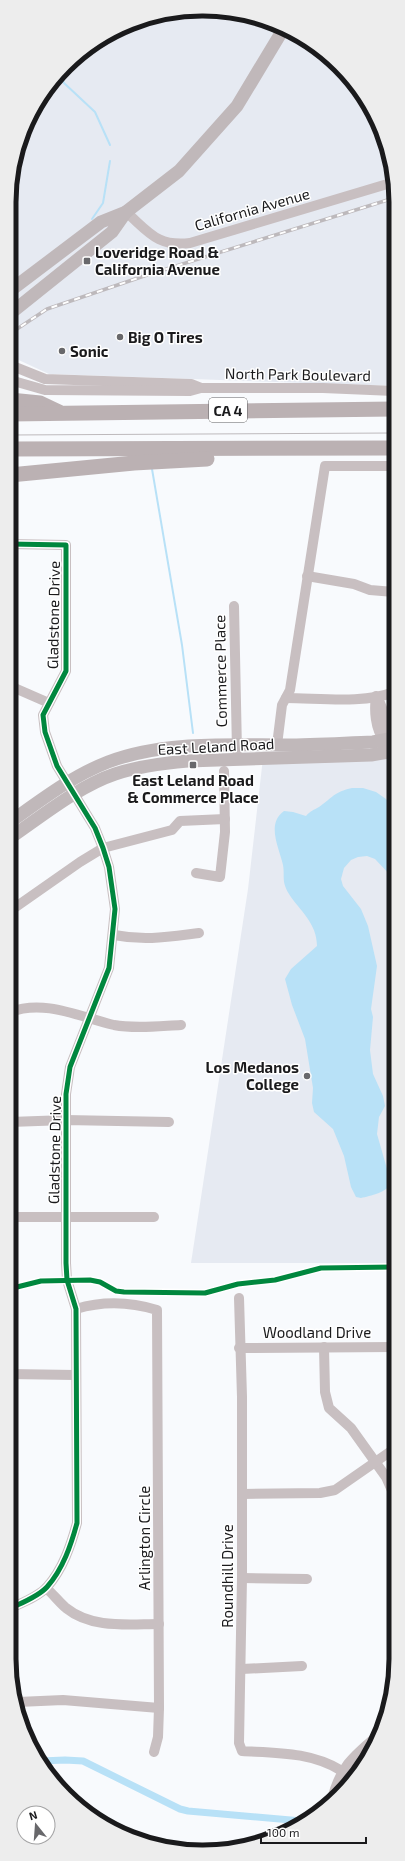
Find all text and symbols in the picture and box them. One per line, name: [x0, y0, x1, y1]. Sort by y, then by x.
street label: California Avenue: [192, 184, 312, 234]
place label: Loveridge Road & California Avenue: [95, 243, 220, 278]
marker: Loveridge Road & California Avenue: [82, 256, 92, 266]
place label: Big O Tires: [128, 328, 203, 346]
marker: Big O Tires: [115, 332, 125, 342]
place label: Sonic: [70, 342, 109, 360]
marker: Sonic: [57, 346, 67, 356]
street label: North Park Boulevard: [225, 364, 371, 384]
road number: CA 4: [209, 398, 247, 422]
street label: Gladstone Drive: [43, 561, 63, 669]
street label: Commerce Place: [210, 615, 230, 727]
street label: East Leland Road: [157, 734, 275, 758]
marker: East Leland Road & Commerce Place: [188, 760, 198, 770]
place label: East Leland Road & Commerce Place: [127, 771, 259, 806]
place label: Los Medanos College: [205, 1058, 299, 1093]
marker: Los Medanos College: [302, 1071, 312, 1081]
street label: Gladstone Drive: [44, 1096, 64, 1204]
street label: Woodland Drive: [263, 1323, 371, 1341]
street label: Arlington Circle: [135, 1486, 153, 1590]
street label: Roundhill Drive: [218, 1524, 236, 1628]
north arrow: [16, 1805, 56, 1845]
text: N: [27, 1808, 39, 1822]
scale bar: [261, 1819, 366, 1845]
text: 100 m: [267, 1825, 299, 1839]

